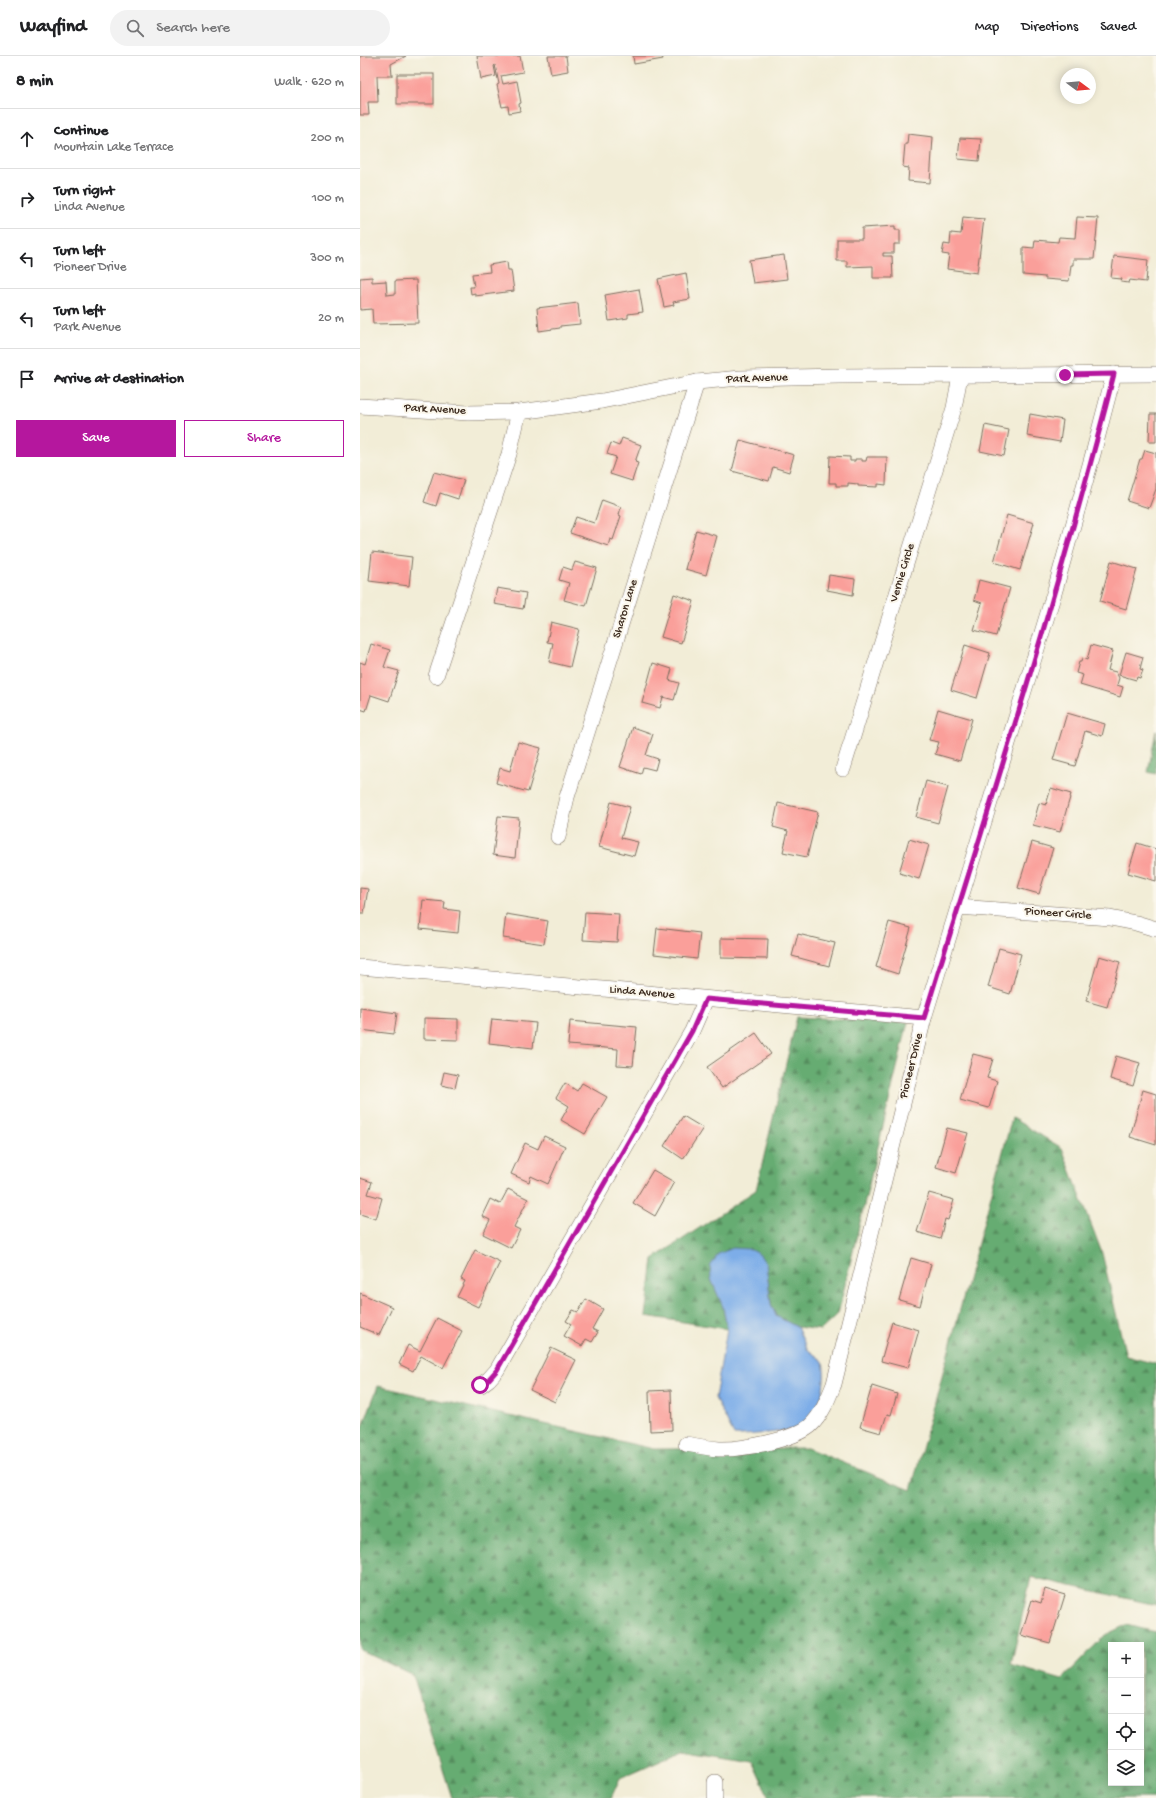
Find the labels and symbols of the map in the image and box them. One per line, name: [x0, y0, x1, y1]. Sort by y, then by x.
north arrow: [1060, 68, 1096, 104]
route end: [1056, 366, 1074, 384]
street label: Park Avenue: [725, 371, 789, 387]
street label: Park Avenue: [403, 401, 467, 419]
street label: Vernie Circle: [887, 541, 919, 605]
street label: Sharon Lane: [610, 577, 642, 640]
street label: Pioneer Circle: [1023, 905, 1093, 923]
street label: Linda Avenue: [609, 983, 676, 1003]
street label: Pioneer Drive: [897, 1031, 927, 1101]
route start: [471, 1376, 489, 1394]

